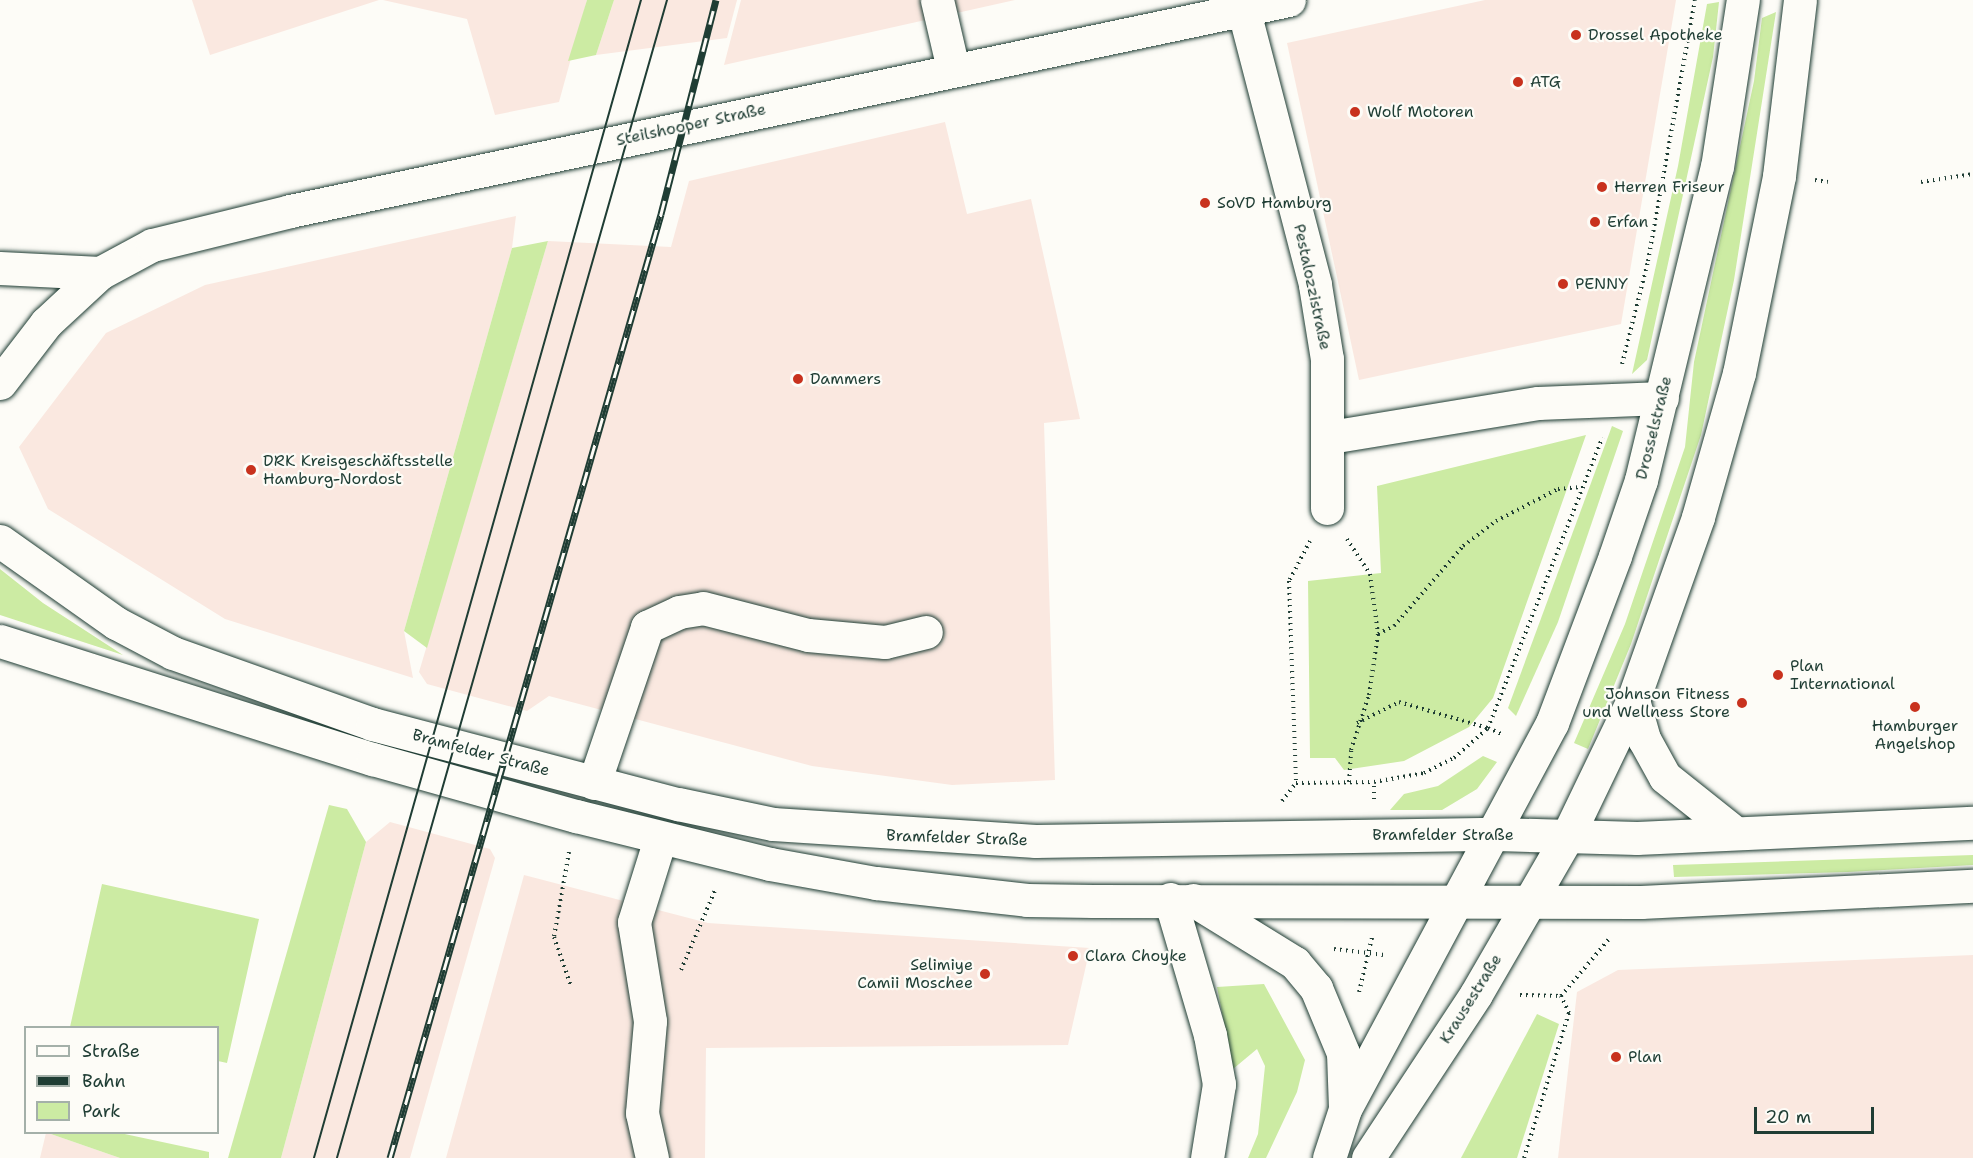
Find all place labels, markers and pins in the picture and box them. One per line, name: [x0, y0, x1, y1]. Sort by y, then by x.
place label: Drossel Apotheke: [1588, 25, 1723, 45]
marker: Drossel Apotheke: [1569, 28, 1583, 42]
place label: ATG: [1530, 72, 1561, 92]
marker: ATG: [1511, 75, 1525, 89]
place label: Wolf Motoren: [1367, 102, 1474, 122]
marker: Wolf Motoren: [1348, 105, 1362, 119]
place label: Herren Friseur: [1614, 177, 1725, 197]
marker: Herren Friseur: [1595, 180, 1609, 194]
place label: SoVD Hamburg: [1217, 193, 1332, 213]
marker: SoVD Hamburg: [1198, 196, 1212, 210]
place label: Erfan: [1607, 212, 1648, 232]
marker: Erfan: [1588, 215, 1602, 229]
place label: PENNY: [1575, 274, 1628, 294]
marker: PENNY: [1556, 277, 1570, 291]
place label: Dammers: [810, 369, 881, 389]
marker: Dammers: [791, 372, 805, 386]
place label: DRK Kreisgeschäftsstelle Hamburg-Nordost: [263, 451, 453, 489]
marker: DRK Kreisgeschäftsstelle Hamburg-Nordost: [244, 463, 258, 477]
place label: Plan International: [1790, 656, 1895, 694]
marker: Plan International: [1771, 668, 1785, 682]
place label: Johnson Fitness und Wellness Store: [1582, 684, 1730, 722]
marker: Johnson Fitness und Wellness Store: [1735, 696, 1749, 710]
marker: Hamburger Angelshop: [1908, 700, 1922, 714]
place label: Hamburger Angelshop: [1872, 716, 1958, 754]
place label: Clara Choyke: [1085, 946, 1187, 966]
marker: Clara Choyke: [1066, 949, 1080, 963]
place label: Selimiye Camii Moschee: [857, 955, 973, 993]
marker: Selimiye Camii Moschee: [978, 967, 992, 981]
place label: Plan: [1628, 1047, 1662, 1067]
marker: Plan: [1609, 1050, 1623, 1064]

